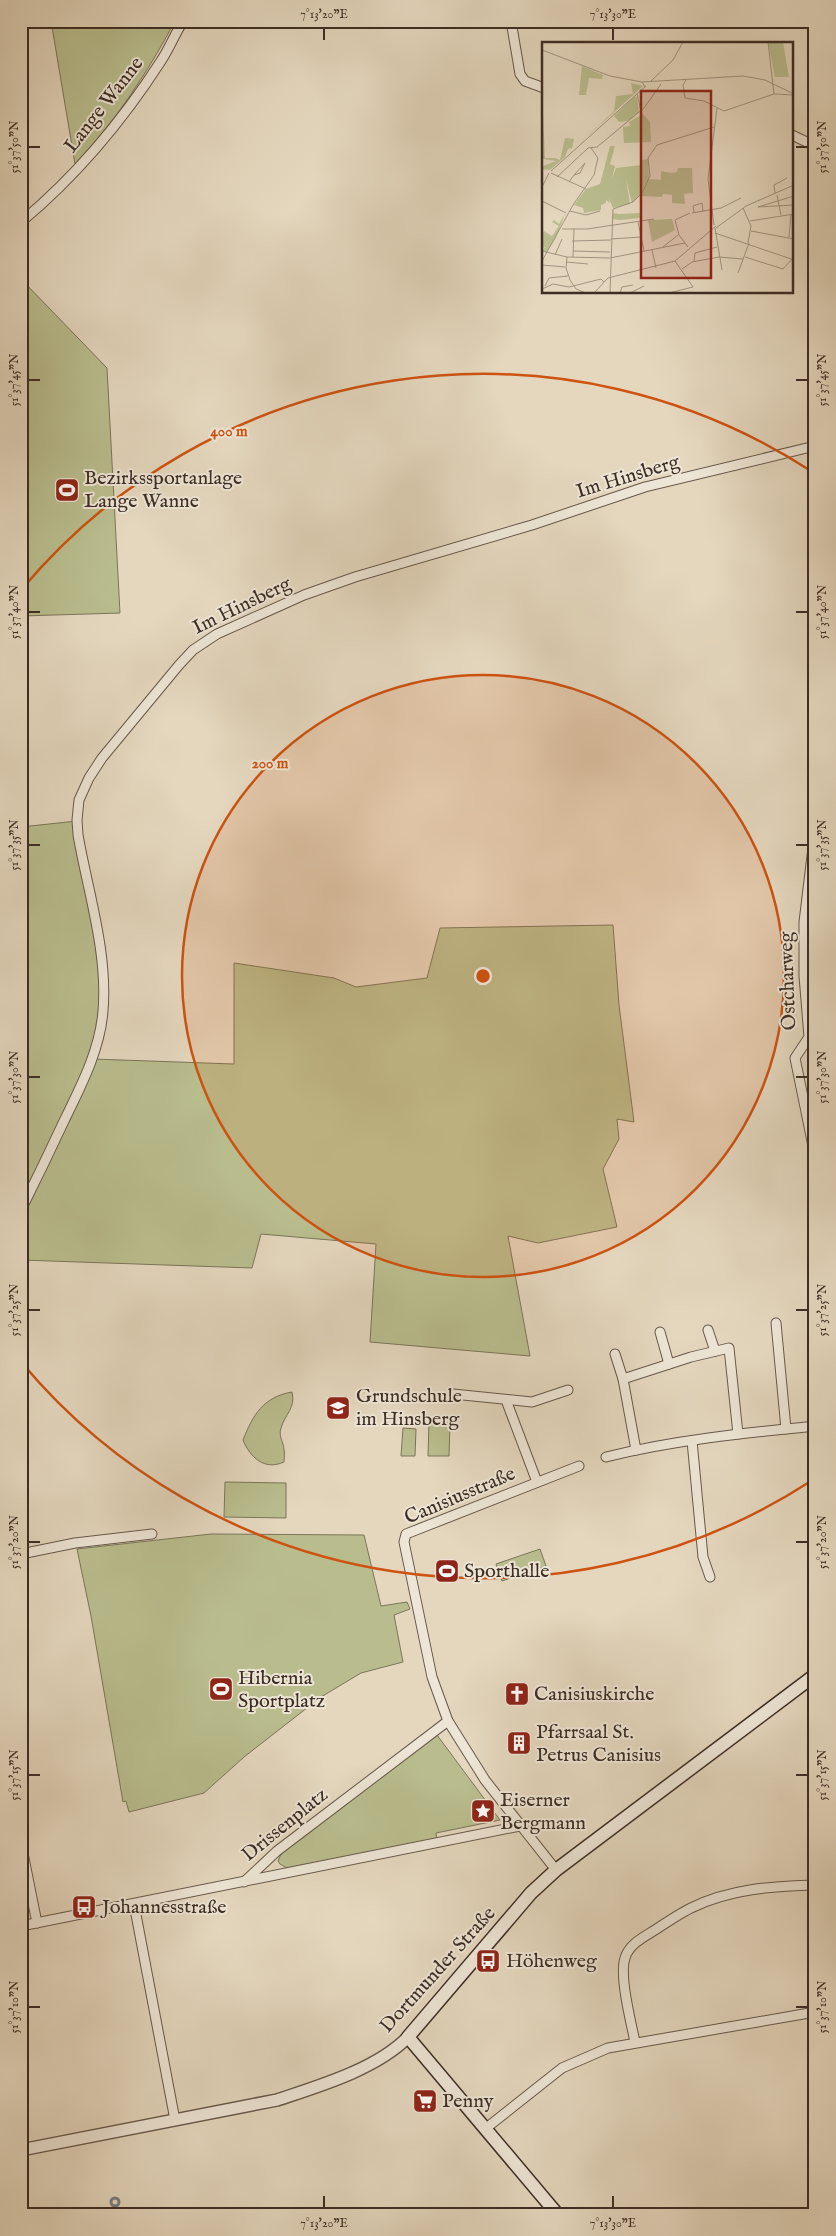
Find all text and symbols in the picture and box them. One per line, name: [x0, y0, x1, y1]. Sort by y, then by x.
text: 7°13'20"E: [300, 7, 348, 22]
text: 7°13'30"E: [590, 7, 636, 22]
inset map: [542, 42, 794, 294]
street label: Lange Wanne: [59, 52, 149, 158]
text: 51°37'50"N: [7, 120, 22, 173]
text: 51°37'50"N: [815, 120, 830, 173]
text: 51°37'45"N: [7, 353, 22, 406]
text: 51°37'45"N: [815, 353, 830, 406]
text: 400 m: [211, 422, 248, 441]
street label: Im Hinsberg: [573, 449, 684, 505]
place label: Bezirkssportanlage Lange Wanne: [84, 466, 242, 514]
sports icon: Bezirkssportanlage Lange Wanne: [54, 477, 80, 503]
street label: Im Hinsberg: [189, 571, 296, 641]
text: 51°37'40"N: [7, 584, 22, 639]
text: 51°37'40"N: [815, 584, 830, 639]
text: 200 m: [252, 754, 289, 773]
text: 51°37'35"N: [7, 819, 22, 871]
text: 51°37'35"N: [815, 819, 830, 871]
street label: Ostcharweg: [774, 930, 802, 1031]
centre of rings: [474, 967, 492, 985]
text: 51°37'30"N: [7, 1050, 22, 1103]
text: 51°37'30"N: [815, 1050, 830, 1103]
text: 51°37'25"N: [7, 1283, 22, 1336]
text: 51°37'25"N: [815, 1283, 830, 1336]
place label: Grundschule im Hinsberg: [356, 1384, 462, 1432]
school or university icon: Grundschule im Hinsberg: [325, 1395, 351, 1421]
street label: Canisiusstraße: [401, 1461, 519, 1531]
text: 51°37'20"N: [7, 1514, 22, 1569]
text: 51°37'20"N: [815, 1514, 830, 1569]
sports icon: Sporthalle: [434, 1558, 460, 1584]
place label: Sporthalle: [464, 1559, 549, 1584]
place label: Hibernia Sportplatz: [238, 1666, 325, 1714]
sports icon: Hibernia Sportplatz: [208, 1676, 234, 1702]
church icon: Canisiuskirche: [504, 1681, 530, 1707]
place label: Canisiuskirche: [534, 1682, 654, 1707]
place label: Pfarrsaal St. Petrus Canisius: [536, 1720, 661, 1768]
building icon: Pfarrsaal St. Petrus Canisius: [506, 1730, 532, 1756]
text: 51°37'15"N: [7, 1749, 22, 1801]
text: 51°37'15"N: [815, 1749, 830, 1801]
street label: Drissenplatz: [237, 1783, 333, 1867]
place label: Eiserner Bergmann: [500, 1788, 586, 1836]
place icon: Eiserner Bergmann: [470, 1798, 496, 1824]
bus stop icon: Johannesstraße: [71, 1894, 97, 1920]
place label: Johannesstraße: [100, 1895, 227, 1920]
street label: Dortmunder Straße: [375, 1902, 501, 2038]
bus stop icon: Höhenweg: [475, 1948, 501, 1974]
place label: Höhenweg: [506, 1949, 598, 1974]
text: 51°37'10"N: [7, 1980, 22, 2033]
text: 51°37'10"N: [815, 1980, 830, 2033]
supermarket icon: Penny: [412, 2088, 438, 2114]
place label: Penny: [442, 2089, 494, 2114]
text: 7°13'20"E: [300, 2216, 348, 2231]
text: 7°13'30"E: [590, 2216, 636, 2231]

